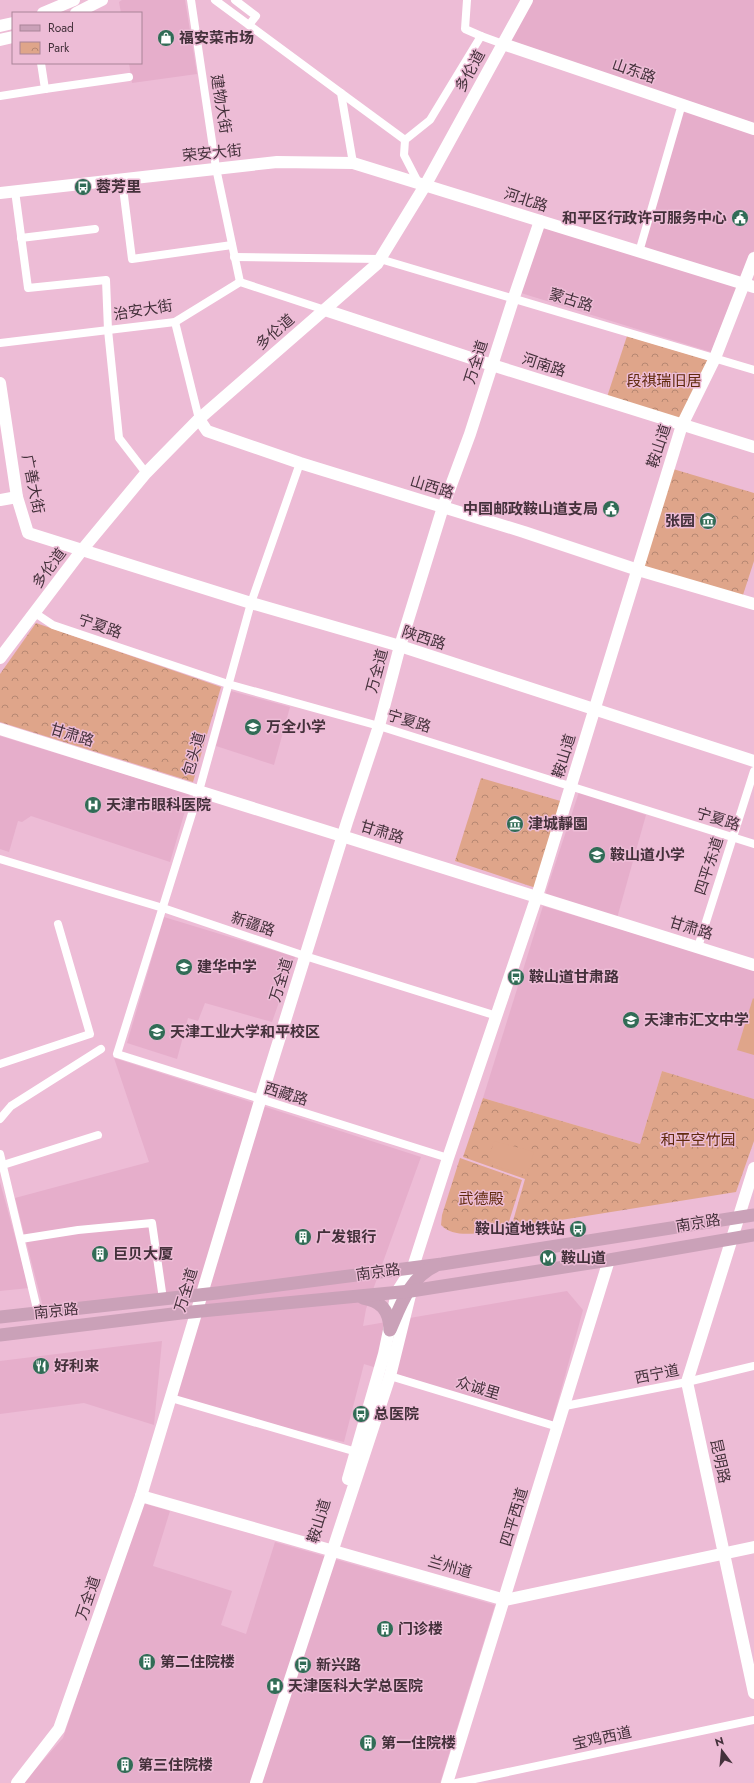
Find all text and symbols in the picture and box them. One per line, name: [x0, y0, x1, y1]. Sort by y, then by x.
legend: [12, 12, 142, 64]
text: Road: [48, 19, 74, 37]
place label: 福安菜市场: [179, 27, 254, 49]
shop icon: 福安菜市场: [156, 28, 176, 48]
text: Park: [48, 39, 70, 57]
street label: 多伦道: [449, 46, 491, 96]
street label: 山东路: [609, 53, 659, 89]
street label: 建物大街: [205, 73, 237, 135]
street label: 荣安大街: [181, 139, 243, 167]
place label: 蓉芳里: [96, 176, 141, 198]
bus stop icon: 蓉芳里: [73, 177, 93, 197]
street label: 河北路: [501, 183, 551, 217]
place label: 和平区行政许可服务中心: [562, 207, 727, 229]
public building icon: 和平区行政许可服务中心: [730, 208, 750, 228]
street label: 蒙古路: [546, 283, 596, 317]
street label: 治安大街: [112, 294, 174, 326]
street label: 多伦道: [251, 309, 299, 355]
street label: 万全道: [459, 337, 493, 387]
street label: 河南路: [519, 348, 569, 382]
park label: 段祺瑞旧居: [626, 370, 702, 392]
street label: 鞍山道: [642, 421, 676, 471]
street label: 广善大街: [16, 452, 50, 516]
street label: 山西路: [407, 470, 457, 504]
place label: 中国邮政鞍山道支局: [463, 498, 598, 520]
public building icon: 中国邮政鞍山道支局: [601, 499, 621, 519]
place label: 张园: [665, 510, 695, 532]
museum icon: 张园: [698, 511, 718, 531]
street label: 多伦道: [27, 543, 71, 593]
street label: 宁夏路: [75, 608, 125, 644]
street label: 陕西路: [399, 621, 449, 655]
street label: 万全道: [361, 646, 393, 696]
street label: 宁夏路: [384, 704, 434, 738]
place label: 万全小学: [266, 716, 326, 738]
school or university icon: 万全小学: [243, 717, 263, 737]
street label: 甘肃路: [47, 718, 97, 752]
street label: 包头道: [177, 729, 211, 779]
street label: 鞍山道: [547, 731, 581, 781]
place label: 天津市眼科医院: [106, 794, 211, 816]
hospital icon: 天津市眼科医院: [83, 795, 103, 815]
street label: 宁夏路: [693, 802, 743, 836]
place label: 津城靜園: [528, 813, 588, 835]
museum icon: 津城靜園: [505, 814, 525, 834]
street label: 甘肃路: [357, 815, 407, 849]
street label: 四平东道: [689, 834, 729, 898]
place label: 鞍山道小学: [610, 844, 685, 866]
school or university icon: 鞍山道小学: [587, 845, 607, 865]
street label: 新疆路: [228, 906, 278, 942]
street label: 甘肃路: [666, 911, 716, 945]
street label: 万全道: [264, 955, 298, 1005]
place label: 建华中学: [197, 956, 257, 978]
school or university icon: 建华中学: [174, 957, 194, 977]
place label: 鞍山道甘肃路: [529, 966, 619, 988]
bus stop icon: 鞍山道甘肃路: [506, 967, 526, 987]
place label: 天津市汇文中学: [644, 1009, 749, 1031]
school or university icon: 天津市汇文中学: [621, 1010, 641, 1030]
place label: 天津工业大学和平校区: [170, 1021, 320, 1043]
school or university icon: 天津工业大学和平校区: [147, 1022, 167, 1042]
street label: 西藏路: [261, 1077, 311, 1111]
park label: 和平空竹园: [660, 1129, 736, 1151]
park label: 武德殿: [458, 1188, 504, 1210]
street label: 南京路: [674, 1209, 722, 1237]
place label: 鞍山道地铁站: [475, 1218, 565, 1240]
bus stop icon: 鞍山道地铁站: [568, 1219, 588, 1239]
place label: 广发银行: [316, 1226, 376, 1248]
building icon: 广发银行: [293, 1227, 313, 1247]
place label: 巨贝大厦: [113, 1243, 173, 1265]
building icon: 巨贝大厦: [90, 1244, 110, 1264]
place label: 鞍山道: [561, 1247, 606, 1269]
metro station icon: 鞍山道: [538, 1248, 558, 1268]
street label: 南京路: [354, 1258, 402, 1286]
street label: 万全道: [169, 1265, 203, 1315]
street label: 南京路: [32, 1298, 80, 1324]
place label: 好利来: [54, 1355, 99, 1377]
restaurant icon: 好利来: [31, 1356, 51, 1376]
street label: 西宁道: [633, 1359, 681, 1389]
street label: 众诚里: [453, 1371, 503, 1405]
place label: 总医院: [374, 1403, 419, 1425]
bus stop icon: 总医院: [351, 1404, 371, 1424]
street label: 昆明路: [705, 1437, 735, 1485]
street label: 四平西道: [495, 1485, 533, 1549]
street label: 鞍山道: [302, 1496, 336, 1546]
street label: 兰州道: [425, 1550, 475, 1584]
street label: 万全道: [70, 1573, 106, 1623]
place label: 门诊楼: [398, 1618, 443, 1640]
building icon: 门诊楼: [375, 1619, 395, 1639]
place label: 第二住院楼: [160, 1651, 235, 1673]
building icon: 第二住院楼: [137, 1652, 157, 1672]
place label: 新兴路: [316, 1654, 361, 1676]
bus stop icon: 新兴路: [293, 1655, 313, 1675]
place label: 天津医科大学总医院: [288, 1675, 423, 1697]
hospital icon: 天津医科大学总医院: [265, 1676, 285, 1696]
street label: 宝鸡西道: [570, 1721, 634, 1755]
north arrow: [702, 1731, 742, 1771]
place label: 第一住院楼: [381, 1732, 456, 1754]
text: N: [713, 1732, 726, 1750]
building icon: 第一住院楼: [358, 1733, 378, 1753]
place label: 第三住院楼: [138, 1754, 213, 1776]
building icon: 第三住院楼: [115, 1755, 135, 1775]

